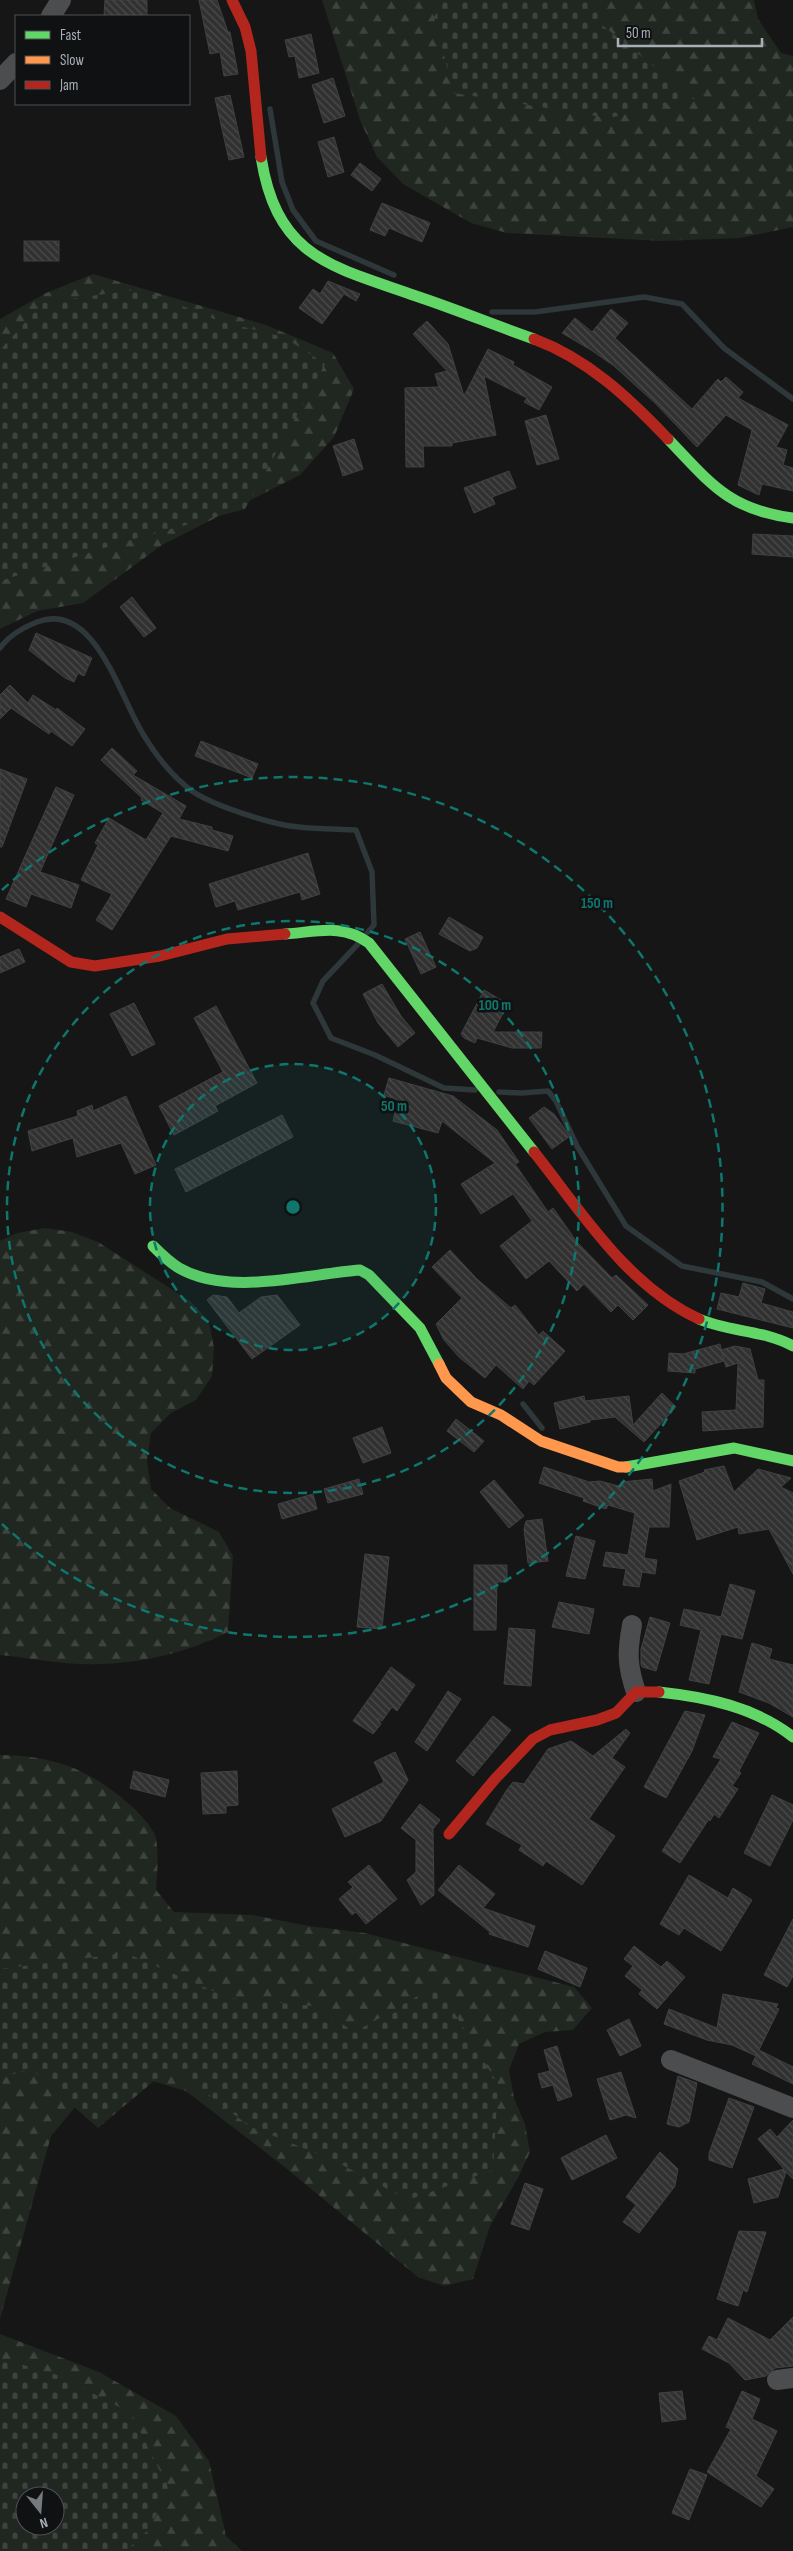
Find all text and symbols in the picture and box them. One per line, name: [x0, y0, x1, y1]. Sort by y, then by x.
legend: [15, 15, 190, 105]
scale bar: [618, 15, 762, 47]
text: 50 m: [626, 24, 651, 43]
text: Fast: [60, 26, 82, 45]
text: Slow: [60, 51, 84, 70]
text: Jam: [59, 76, 78, 95]
text: 150 m: [581, 894, 613, 913]
text: 100 m: [479, 996, 511, 1015]
text: 50 m: [381, 1097, 407, 1116]
centre of rings: [284, 1198, 302, 1216]
north arrow: [15, 2486, 65, 2536]
text: N: [38, 2514, 50, 2532]

